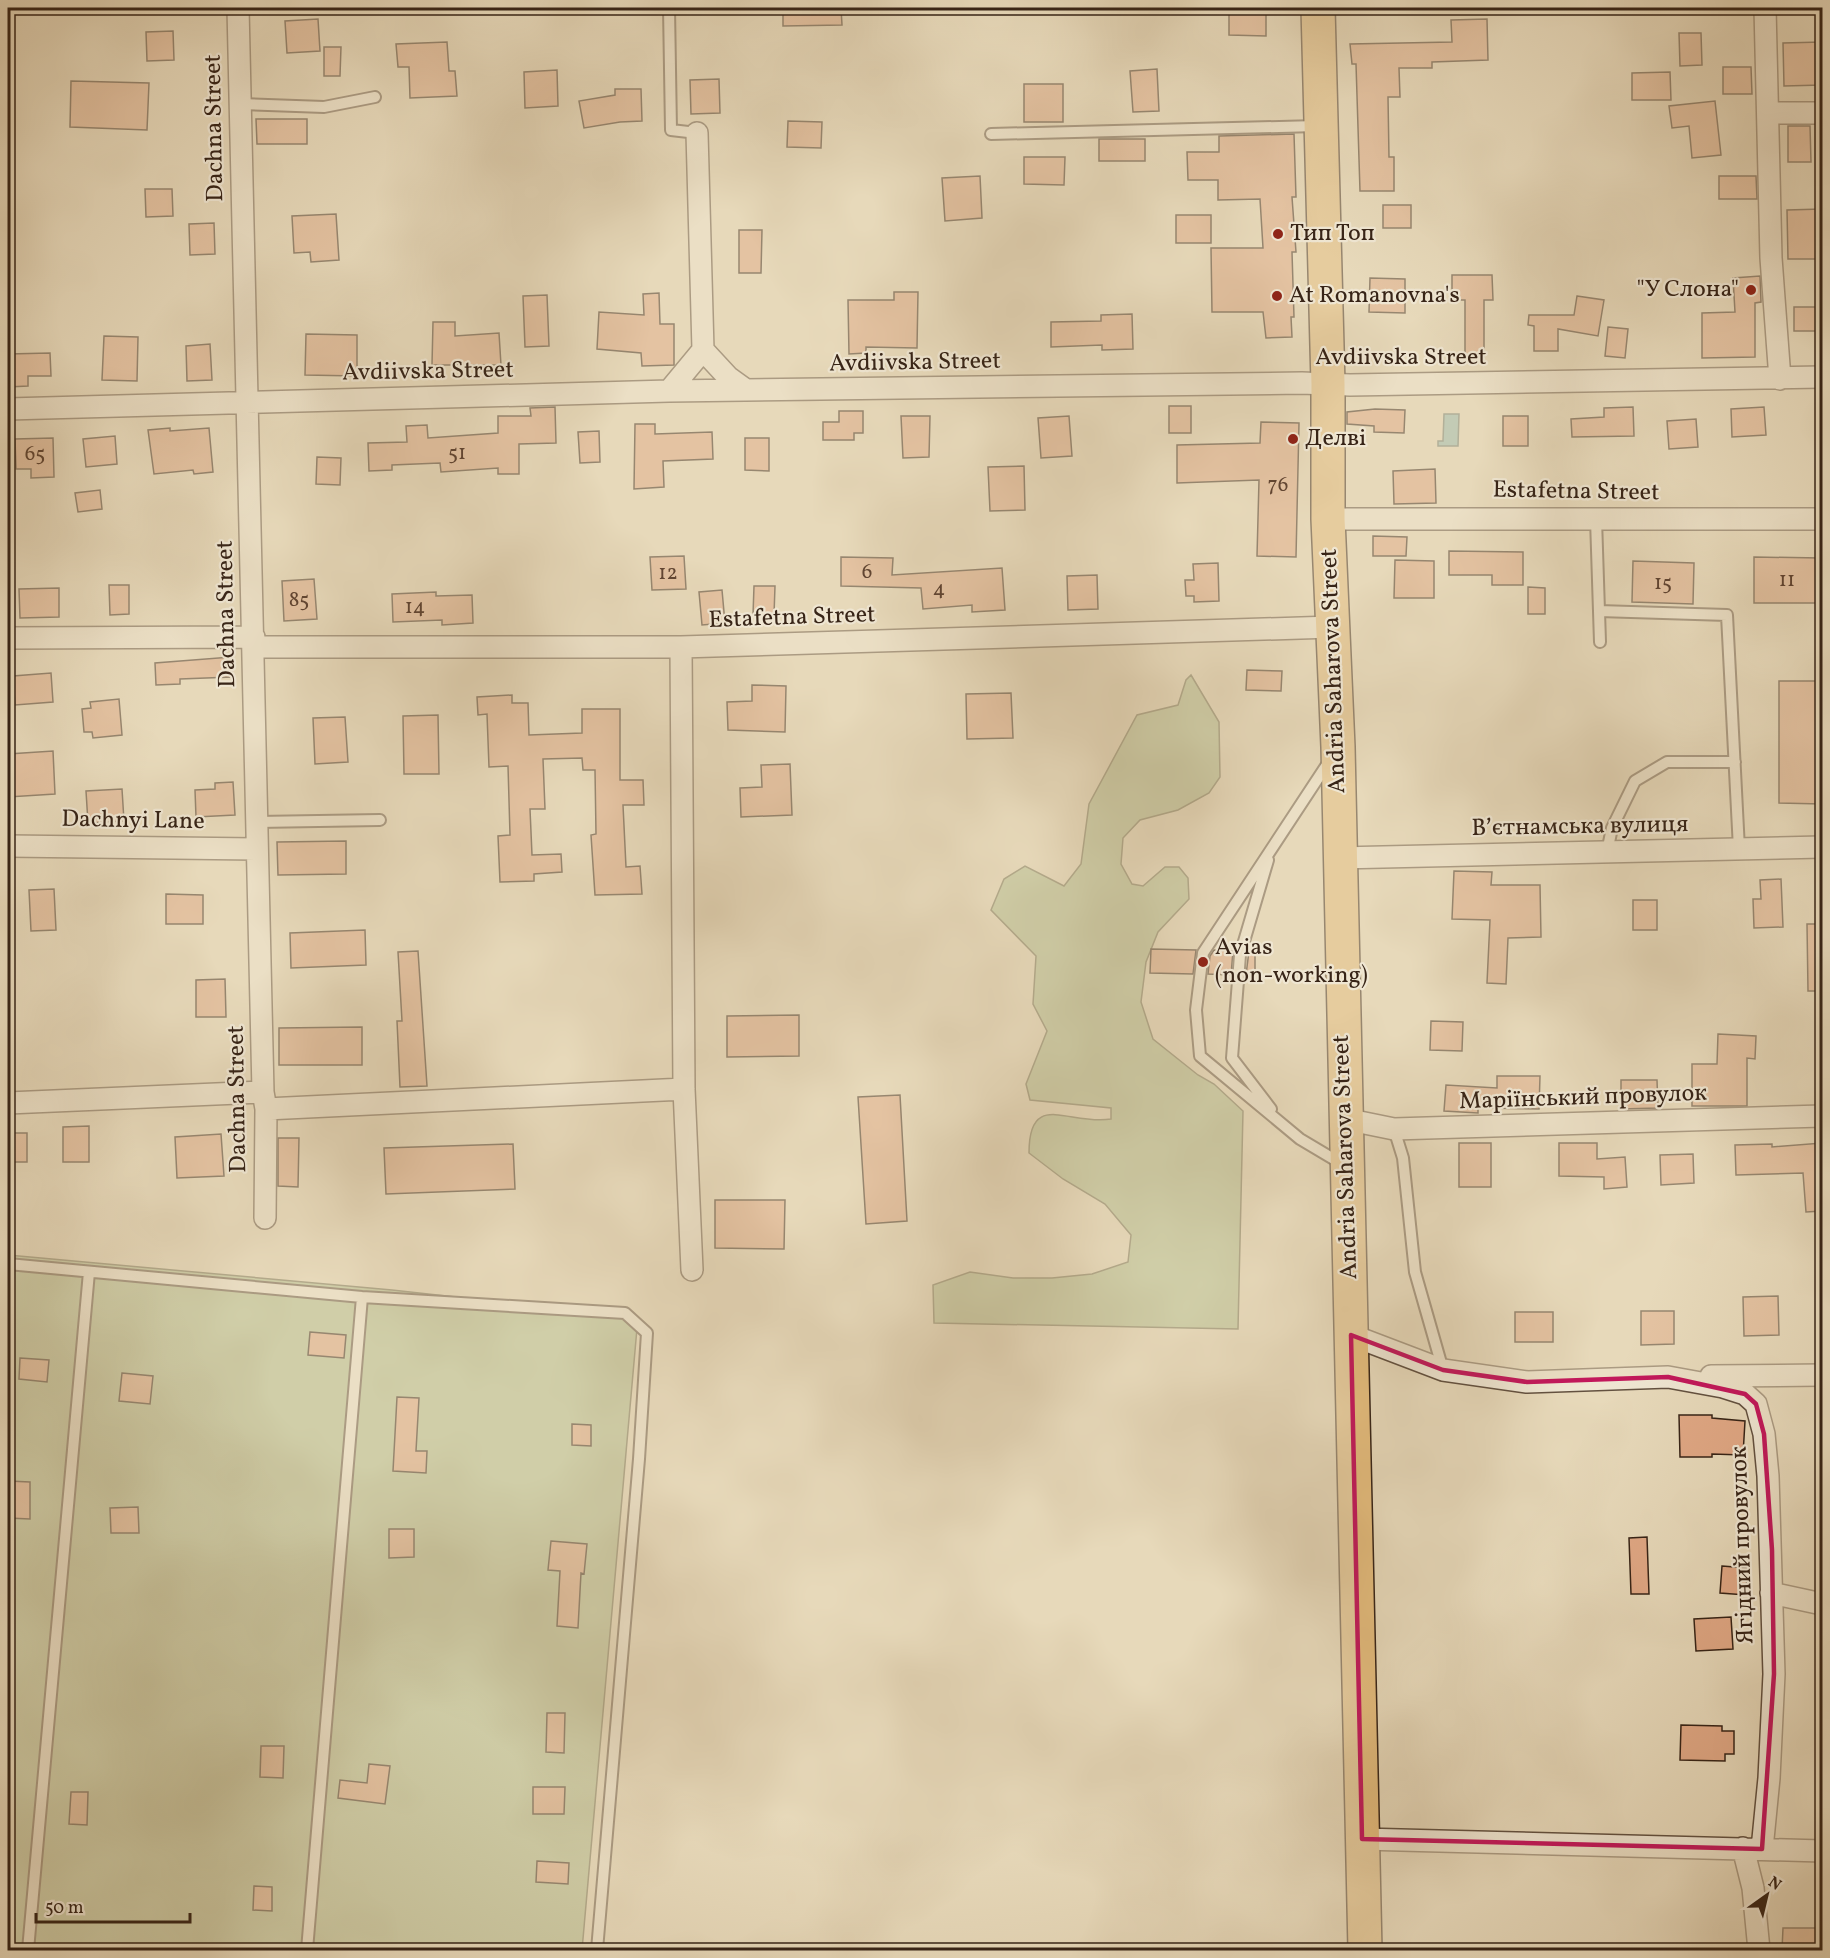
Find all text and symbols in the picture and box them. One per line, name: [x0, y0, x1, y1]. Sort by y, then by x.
street label: Dachna Street: [197, 54, 233, 202]
place label: Тип Топ: [1290, 217, 1375, 251]
marker: Тип Топ: [1271, 227, 1285, 241]
place label: "У Слона": [1636, 273, 1739, 307]
place label: At Romanovna's: [1289, 279, 1460, 313]
marker: "У Слона": [1744, 283, 1758, 297]
marker: At Romanovna's: [1270, 289, 1284, 303]
street label: Avdiivska Street: [1315, 341, 1487, 375]
street label: Avdiivska Street: [829, 345, 1001, 381]
street label: Avdiivska Street: [342, 354, 514, 390]
place label: Делві: [1305, 422, 1366, 456]
marker: Делві: [1286, 432, 1300, 446]
house number: 51: [448, 439, 466, 468]
house number: 65: [25, 440, 45, 469]
house number: 76: [1268, 471, 1288, 500]
street label: Estafetna Street: [1492, 474, 1660, 510]
street label: Dachna Street: [209, 540, 245, 688]
street label: Andria Saharova Street: [1313, 548, 1355, 794]
house number: 6: [862, 558, 872, 587]
house number: 12: [658, 559, 678, 588]
house number: 11: [1779, 566, 1795, 595]
house number: 15: [1654, 569, 1672, 598]
house number: 4: [933, 575, 945, 604]
house number: 85: [289, 586, 309, 615]
house number: 14: [405, 593, 425, 622]
street label: Estafetna Street: [708, 598, 876, 638]
street label: Dachnyi Lane: [61, 803, 205, 839]
street label: Вʼєтнамська вулиця: [1471, 808, 1689, 846]
place label: Avias (non-working): [1215, 931, 1368, 993]
marker: Avias (non-working): [1196, 955, 1210, 969]
street label: Dachna Street: [220, 1025, 256, 1173]
street label: Andria Saharova Street: [1325, 1034, 1367, 1280]
street label: Маріїнський провулок: [1458, 1077, 1708, 1119]
street label: Ягідний провулок: [1723, 1445, 1763, 1645]
north arrow: [1737, 1865, 1797, 1925]
text: N: [1763, 1872, 1786, 1897]
scale bar: [36, 1886, 190, 1924]
text: 50 m: [45, 1896, 84, 1921]

